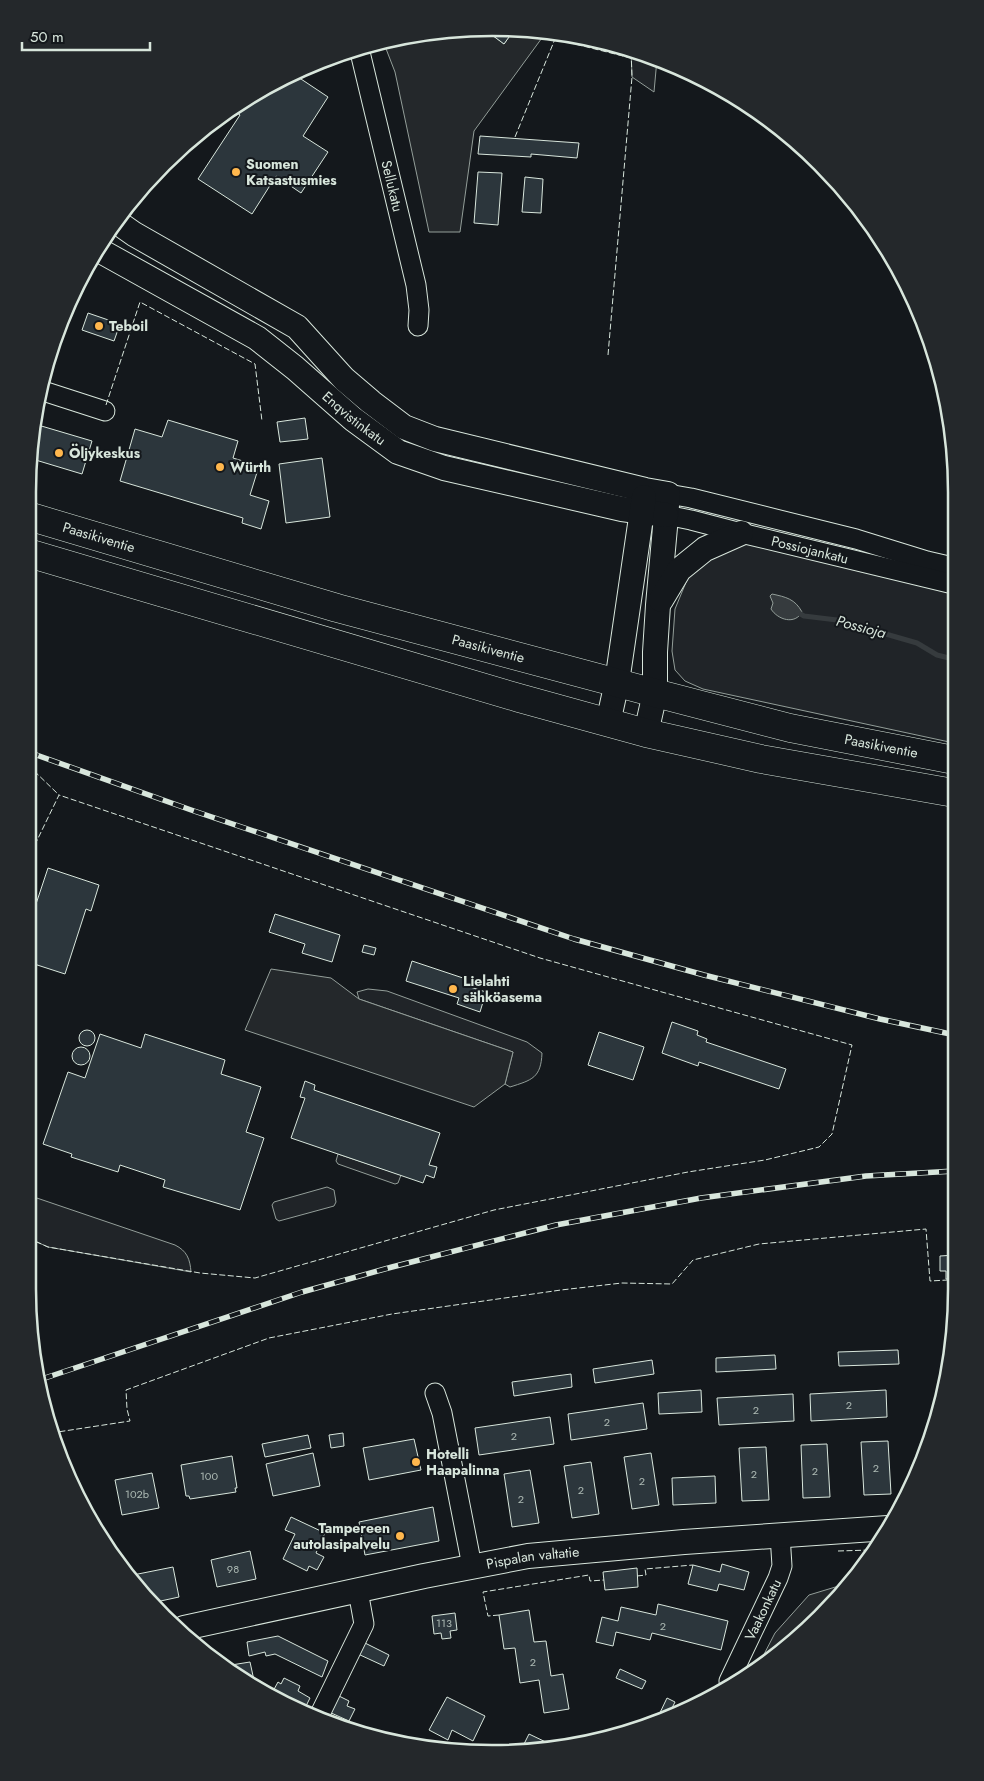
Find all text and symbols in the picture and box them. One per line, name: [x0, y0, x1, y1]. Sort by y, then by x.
scale bar: [22, 20, 150, 52]
text: 50 m: [30, 26, 64, 48]
place label: Suomen Katsastusmies: [246, 154, 337, 190]
street label: Sellukatu: [376, 158, 408, 214]
marker: Suomen Katsastusmies: [230, 166, 242, 178]
place label: Teboil: [109, 316, 148, 336]
marker: Teboil: [93, 320, 105, 332]
street label: Enqvistinkatu: [318, 386, 390, 450]
place label: Öljykeskus: [69, 443, 141, 463]
marker: Öljykeskus: [53, 447, 65, 459]
place label: Würth: [230, 457, 271, 477]
marker: Würth: [214, 461, 226, 473]
street label: Paasikiventie: [60, 517, 138, 557]
street label: Possiojankatu: [769, 531, 851, 569]
water label: Possioja: [834, 610, 889, 644]
street label: Paasikiventie: [450, 629, 527, 668]
street label: Paasikiventie: [843, 729, 920, 763]
place label: Lielahti sähköasema: [463, 971, 542, 1007]
marker: Lielahti sähköasema: [447, 983, 459, 995]
house number: 2: [846, 1397, 852, 1413]
house number: 2: [753, 1402, 759, 1418]
house number: 2: [604, 1414, 610, 1430]
house number: 2: [511, 1428, 517, 1444]
place label: Hotelli Haapalinna: [426, 1444, 500, 1480]
marker: Hotelli Haapalinna: [410, 1456, 422, 1468]
house number: 2: [873, 1460, 879, 1476]
house number: 2: [812, 1463, 818, 1479]
house number: 2: [751, 1466, 757, 1482]
house number: 100: [200, 1468, 218, 1484]
house number: 2: [639, 1473, 645, 1489]
house number: 2: [578, 1482, 584, 1498]
house number: 102b: [125, 1486, 149, 1502]
house number: 2: [518, 1491, 524, 1507]
place label: Tampereen autolasipalvelu: [293, 1518, 390, 1554]
marker: Tampereen autolasipalvelu: [394, 1530, 406, 1542]
street label: Pispalan valtatie: [485, 1541, 580, 1574]
house number: 98: [227, 1561, 239, 1577]
street label: Vaakonkatu: [740, 1576, 786, 1644]
house number: 113: [436, 1615, 452, 1631]
house number: 2: [660, 1618, 666, 1634]
house number: 2: [530, 1654, 536, 1670]

